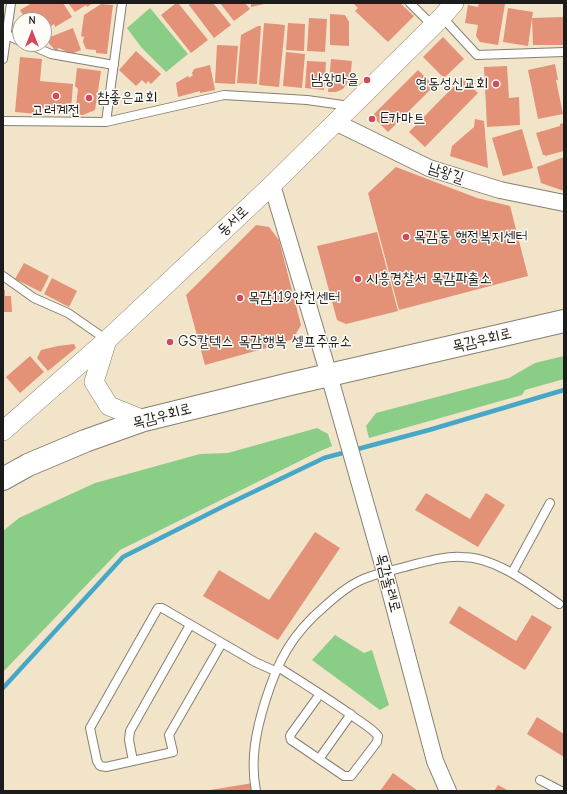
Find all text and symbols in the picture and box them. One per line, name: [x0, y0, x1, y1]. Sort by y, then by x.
north arrow: [12, 12, 52, 52]
text: N: [28, 14, 36, 27]
place label: 남왕마을: [311, 71, 359, 89]
marker: 남왕마을: [362, 75, 372, 85]
place label: 영동성신교회: [416, 75, 488, 93]
marker: 영동성신교회: [491, 79, 501, 89]
place label: 참좋은교회: [97, 89, 157, 107]
marker: 고려계전: [51, 91, 61, 101]
marker: 참좋은교회: [84, 93, 94, 103]
place label: 고려계전: [32, 102, 80, 120]
place label: E카마트: [380, 110, 425, 128]
marker: E카마트: [367, 114, 377, 124]
street label: 남왕길: [426, 159, 466, 187]
street label: 동서로: [214, 202, 252, 240]
place label: 목감동 행정복지센터: [414, 228, 528, 246]
marker: 목감동 행정복지센터: [401, 232, 411, 242]
place label: 시흥경찰서 목감파출소: [366, 270, 492, 288]
marker: 시흥경찰서 목감파출소: [353, 274, 363, 284]
place label: 목감119안전센터: [248, 289, 340, 307]
marker: 목감119안전센터: [235, 293, 245, 303]
street label: 목감우회로: [451, 324, 513, 356]
place label: GS칼텍스 목감행복 셀프주유소: [178, 333, 352, 351]
marker: GS칼텍스 목감행복 셀프주유소: [165, 337, 175, 347]
street label: 목감우회로: [131, 399, 193, 433]
street label: 목감둘레로: [371, 552, 405, 614]

